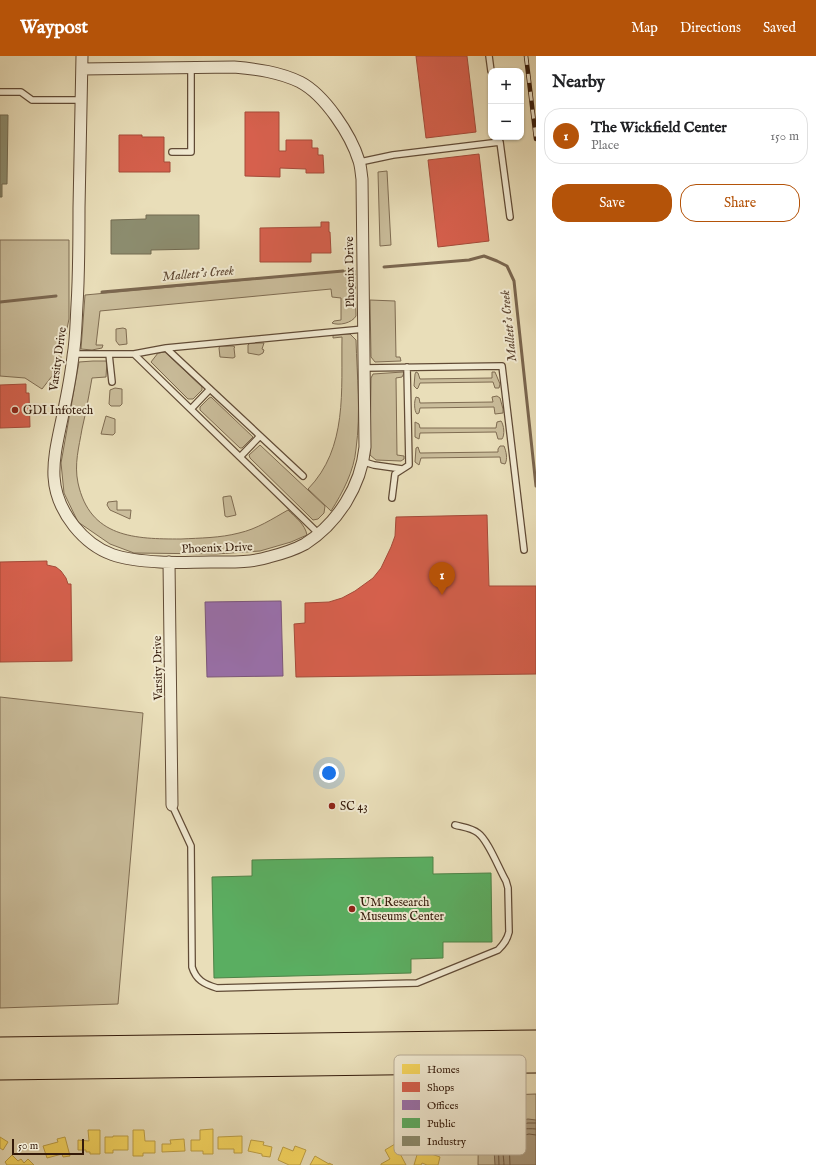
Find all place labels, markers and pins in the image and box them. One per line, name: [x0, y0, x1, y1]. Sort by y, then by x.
place label: GDI Infotech: [23, 403, 94, 418]
marker: GDI Infotech: [10, 405, 20, 415]
pin: 1: [429, 562, 455, 595]
place label: SC 43: [340, 799, 368, 814]
marker: SC 43: [327, 801, 337, 811]
place label: UM Research Museums Center: [360, 895, 445, 924]
marker: UM Research Museums Center: [347, 904, 357, 914]

